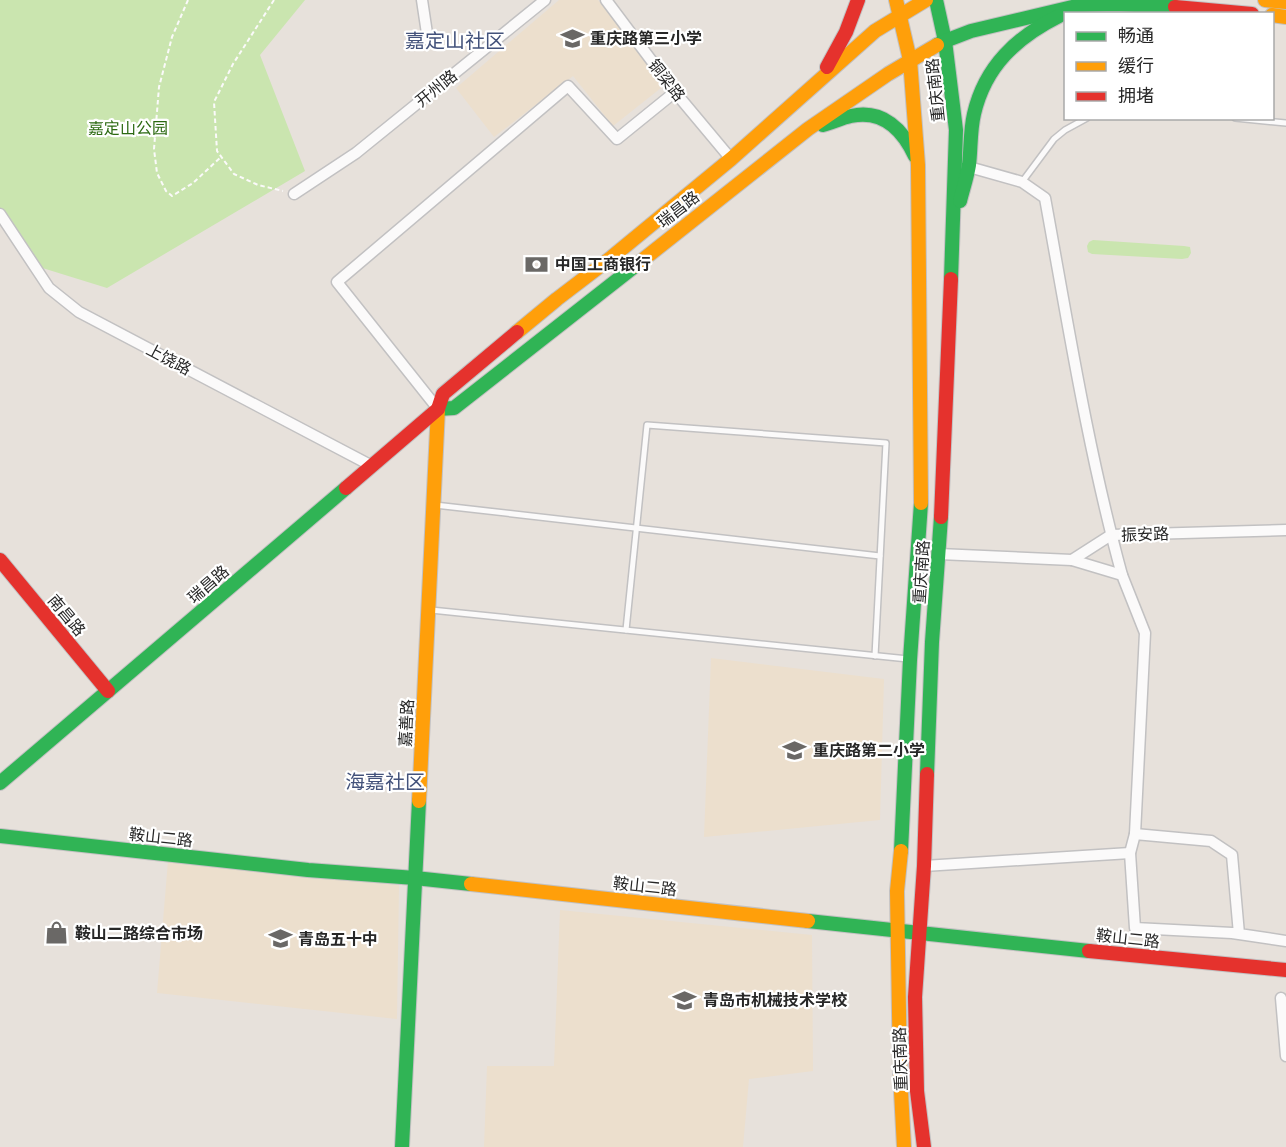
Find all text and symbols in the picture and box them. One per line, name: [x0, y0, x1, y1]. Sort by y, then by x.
legend: [1064, 12, 1274, 120]
text: 畅通: [1118, 24, 1154, 47]
school or university icon: 重庆路第三小学: [559, 25, 585, 51]
district label: 嘉定山社区: [405, 28, 505, 54]
place label: 重庆路第三小学: [590, 28, 702, 48]
text: 缓行: [1118, 54, 1154, 77]
street label: 铜梁路: [644, 55, 690, 105]
street label: 重庆南路: [922, 57, 948, 123]
street label: 开州路: [411, 65, 461, 111]
text: 拥堵: [1118, 84, 1154, 107]
park label: 嘉定山公园: [88, 118, 168, 138]
street label: 瑞昌路: [653, 186, 703, 232]
bank icon: 中国工商银行: [524, 251, 550, 277]
place label: 中国工商银行: [555, 254, 651, 274]
street label: 上饶路: [143, 339, 195, 379]
street label: 振安路: [1121, 523, 1169, 545]
street label: 重庆南路: [909, 539, 933, 605]
street label: 瑞昌路: [183, 561, 233, 607]
street label: 南昌路: [44, 590, 90, 640]
street label: 嘉善路: [395, 699, 417, 747]
school or university icon: 重庆路第二小学: [782, 737, 808, 763]
place label: 重庆路第二小学: [813, 740, 925, 760]
district label: 海嘉社区: [345, 769, 425, 795]
street label: 鞍山二路: [128, 824, 194, 850]
street label: 鞍山二路: [612, 873, 678, 899]
shop icon: 鞍山二路综合市场: [44, 920, 70, 946]
place label: 鞍山二路综合市场: [75, 923, 203, 943]
street label: 鞍山二路: [1095, 925, 1161, 951]
school or university icon: 青岛五十中: [267, 926, 293, 952]
place label: 青岛五十中: [298, 929, 378, 949]
school or university icon: 青岛市机械技术学校: [672, 987, 698, 1013]
place label: 青岛市机械技术学校: [703, 990, 848, 1010]
street label: 重庆南路: [889, 1027, 911, 1091]

